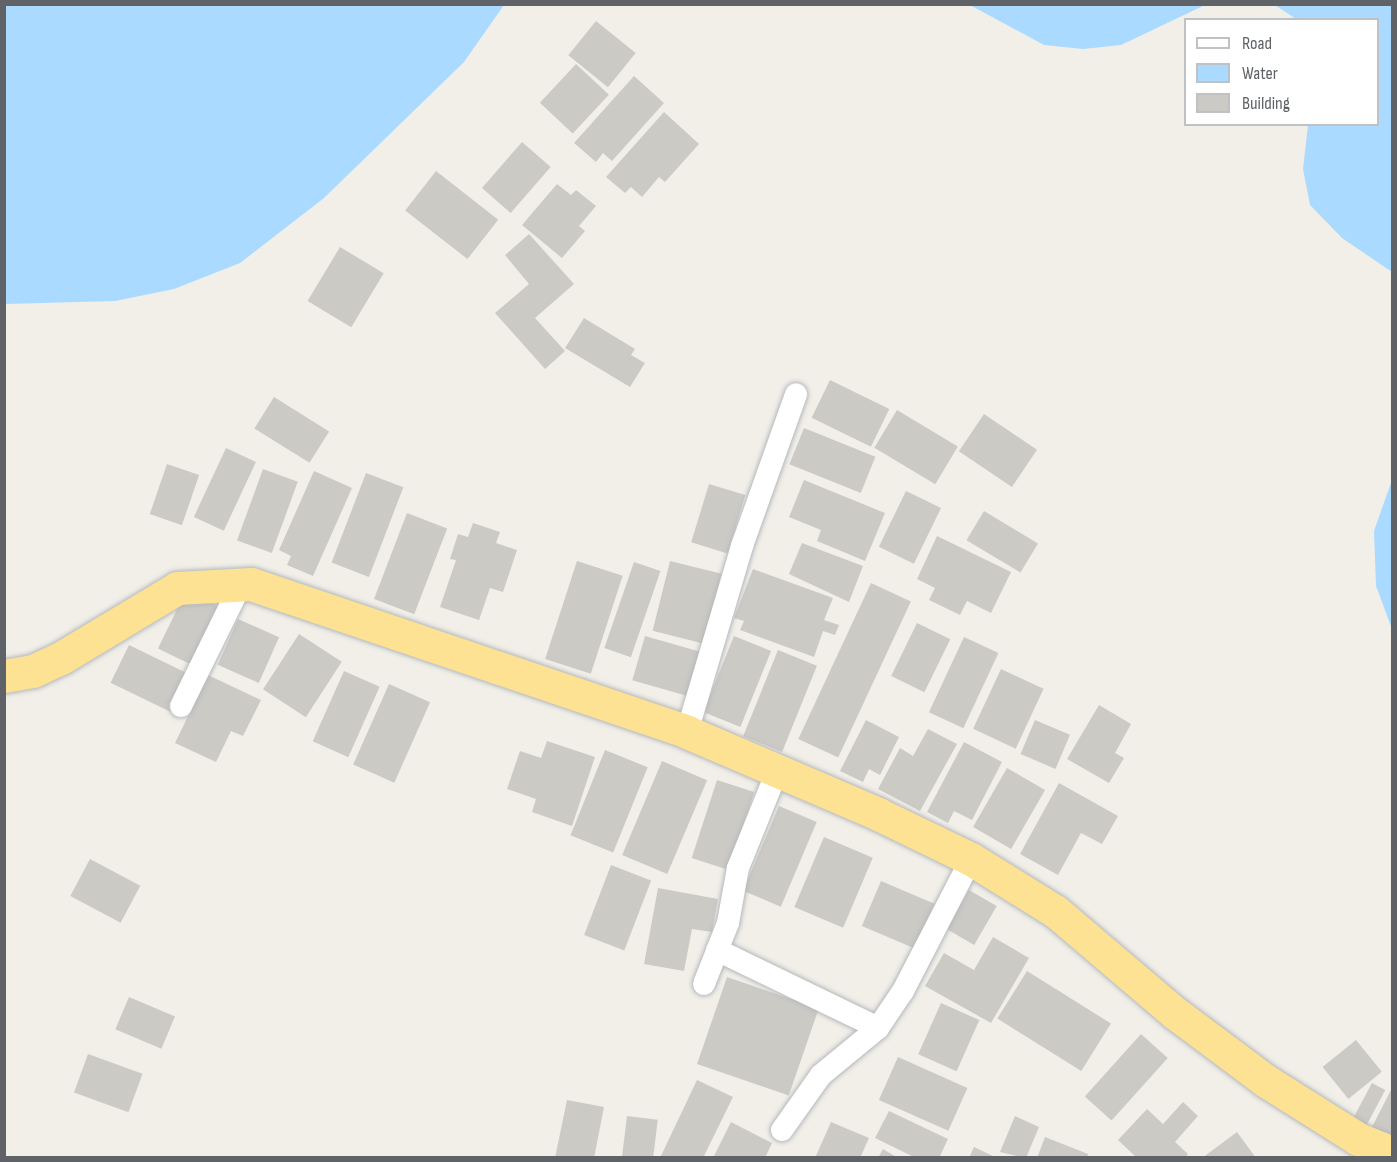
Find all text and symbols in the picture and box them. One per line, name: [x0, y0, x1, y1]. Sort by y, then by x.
legend: [1184, 18, 1379, 126]
text: Road: [1242, 33, 1272, 54]
text: Water: [1242, 63, 1278, 84]
text: Building: [1242, 93, 1290, 114]

